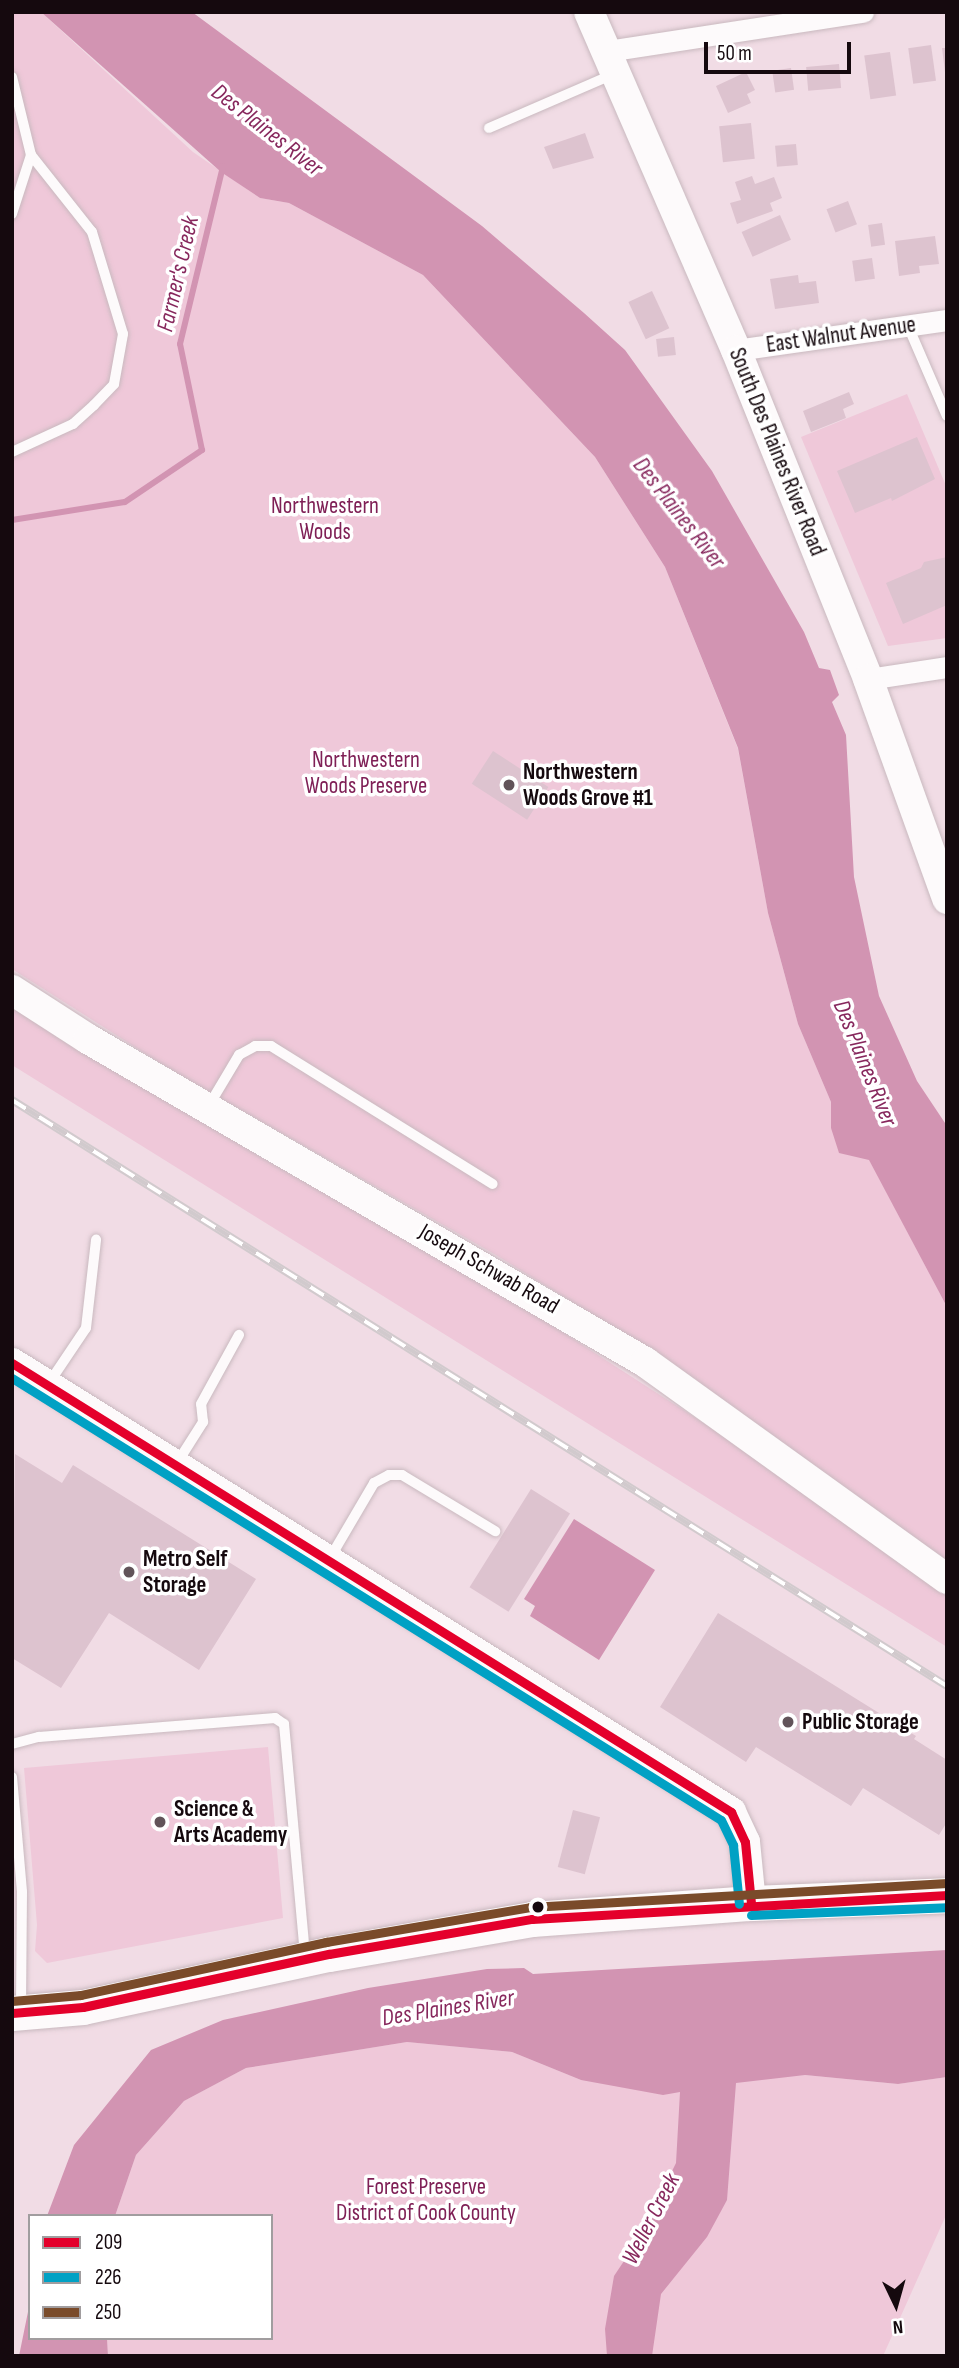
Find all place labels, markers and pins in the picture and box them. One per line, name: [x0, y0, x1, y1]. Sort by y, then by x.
place label: Northwestern Woods Grove #1: [523, 758, 653, 812]
marker: Northwestern Woods Grove #1: [501, 777, 517, 793]
place label: Metro Self Storage: [143, 1545, 227, 1599]
marker: Metro Self Storage: [121, 1564, 137, 1580]
place label: Public Storage: [802, 1708, 919, 1736]
marker: Public Storage: [780, 1714, 796, 1730]
place label: Science & Arts Academy: [174, 1795, 287, 1849]
marker: Science & Arts Academy: [152, 1814, 168, 1830]
unlabelled marker: [531, 1900, 545, 1914]

